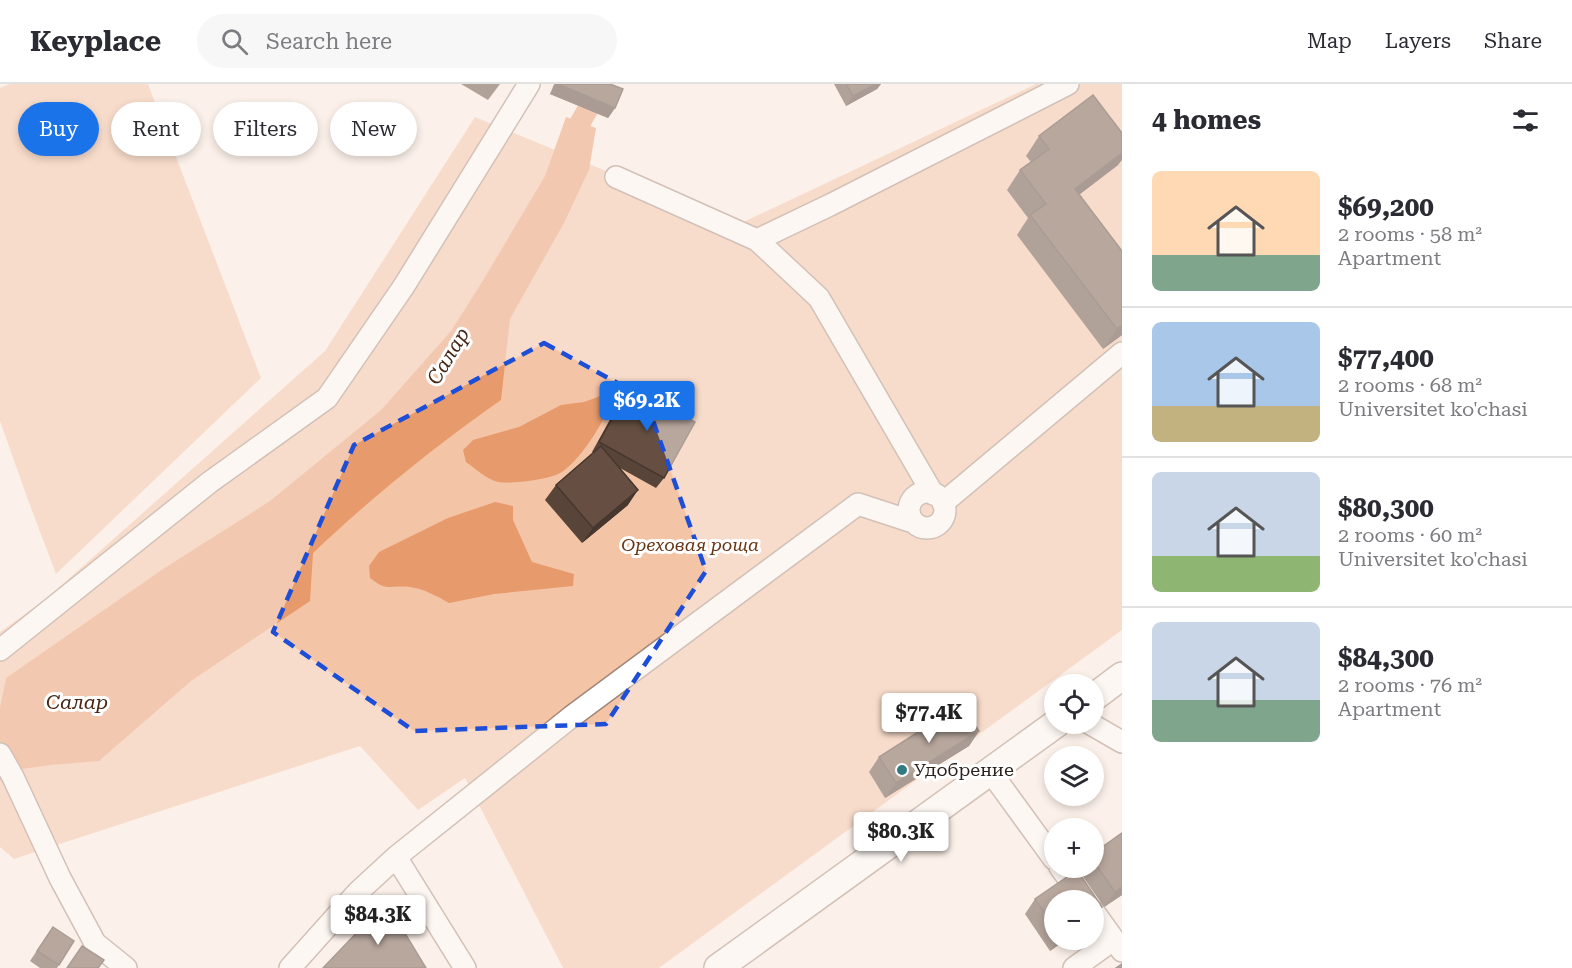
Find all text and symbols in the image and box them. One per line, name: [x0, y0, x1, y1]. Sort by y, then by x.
search box: [197, 14, 617, 68]
text: Keyplace: [30, 25, 161, 58]
icon: search: [218, 25, 251, 58]
text: Search here: [266, 29, 392, 54]
text: Map: [1307, 29, 1352, 53]
text: Layers: [1385, 29, 1451, 53]
text: Share: [1484, 29, 1542, 53]
chip: Buy: [18, 102, 99, 156]
chip: Rent: [111, 102, 201, 156]
chip: Filters: [213, 102, 318, 156]
chip: New: [330, 102, 417, 156]
icon: filters: [1509, 104, 1542, 137]
text: 4 homes: [1152, 105, 1261, 135]
text: $69,200: [1338, 192, 1434, 222]
icon: home: [1200, 195, 1272, 267]
text: 2 rooms · 58 m²: [1338, 222, 1482, 246]
text: Apartment: [1338, 246, 1441, 270]
water label: Салар: [422, 323, 474, 389]
text: $77,400: [1338, 343, 1434, 373]
icon: home: [1200, 346, 1272, 418]
text: 2 rooms · 68 m²: [1338, 373, 1482, 397]
pin: $69.2K: [598, 381, 696, 432]
text: $69.2K: [614, 388, 680, 412]
text: Universitet ko'chasi: [1338, 397, 1528, 421]
text: $80,300: [1338, 493, 1434, 523]
icon: home: [1200, 496, 1272, 568]
text: 2 rooms · 60 m²: [1338, 523, 1482, 547]
park label: Ореховая роща: [621, 534, 759, 555]
text: Universitet ko'chasi: [1338, 547, 1528, 571]
text: $84,300: [1338, 643, 1434, 673]
icon: home: [1200, 646, 1272, 718]
text: 2 rooms · 76 m²: [1338, 673, 1482, 697]
map controls: [1044, 674, 1104, 950]
button: locate: [1044, 674, 1104, 734]
water label: Салар: [46, 690, 108, 714]
pin: $77.4K: [880, 693, 978, 744]
text: Apartment: [1338, 697, 1441, 721]
text: $77.4K: [896, 700, 962, 724]
button: layers: [1044, 746, 1104, 806]
place label: Удобрение: [914, 759, 1014, 780]
marker: Удобрение: [895, 763, 909, 777]
pin: $80.3K: [852, 812, 950, 863]
button: +: [1044, 818, 1104, 878]
text: $80.3K: [868, 819, 934, 843]
button: −: [1044, 890, 1104, 950]
pin: $84.3K: [329, 895, 427, 946]
text: $84.3K: [345, 902, 411, 926]

